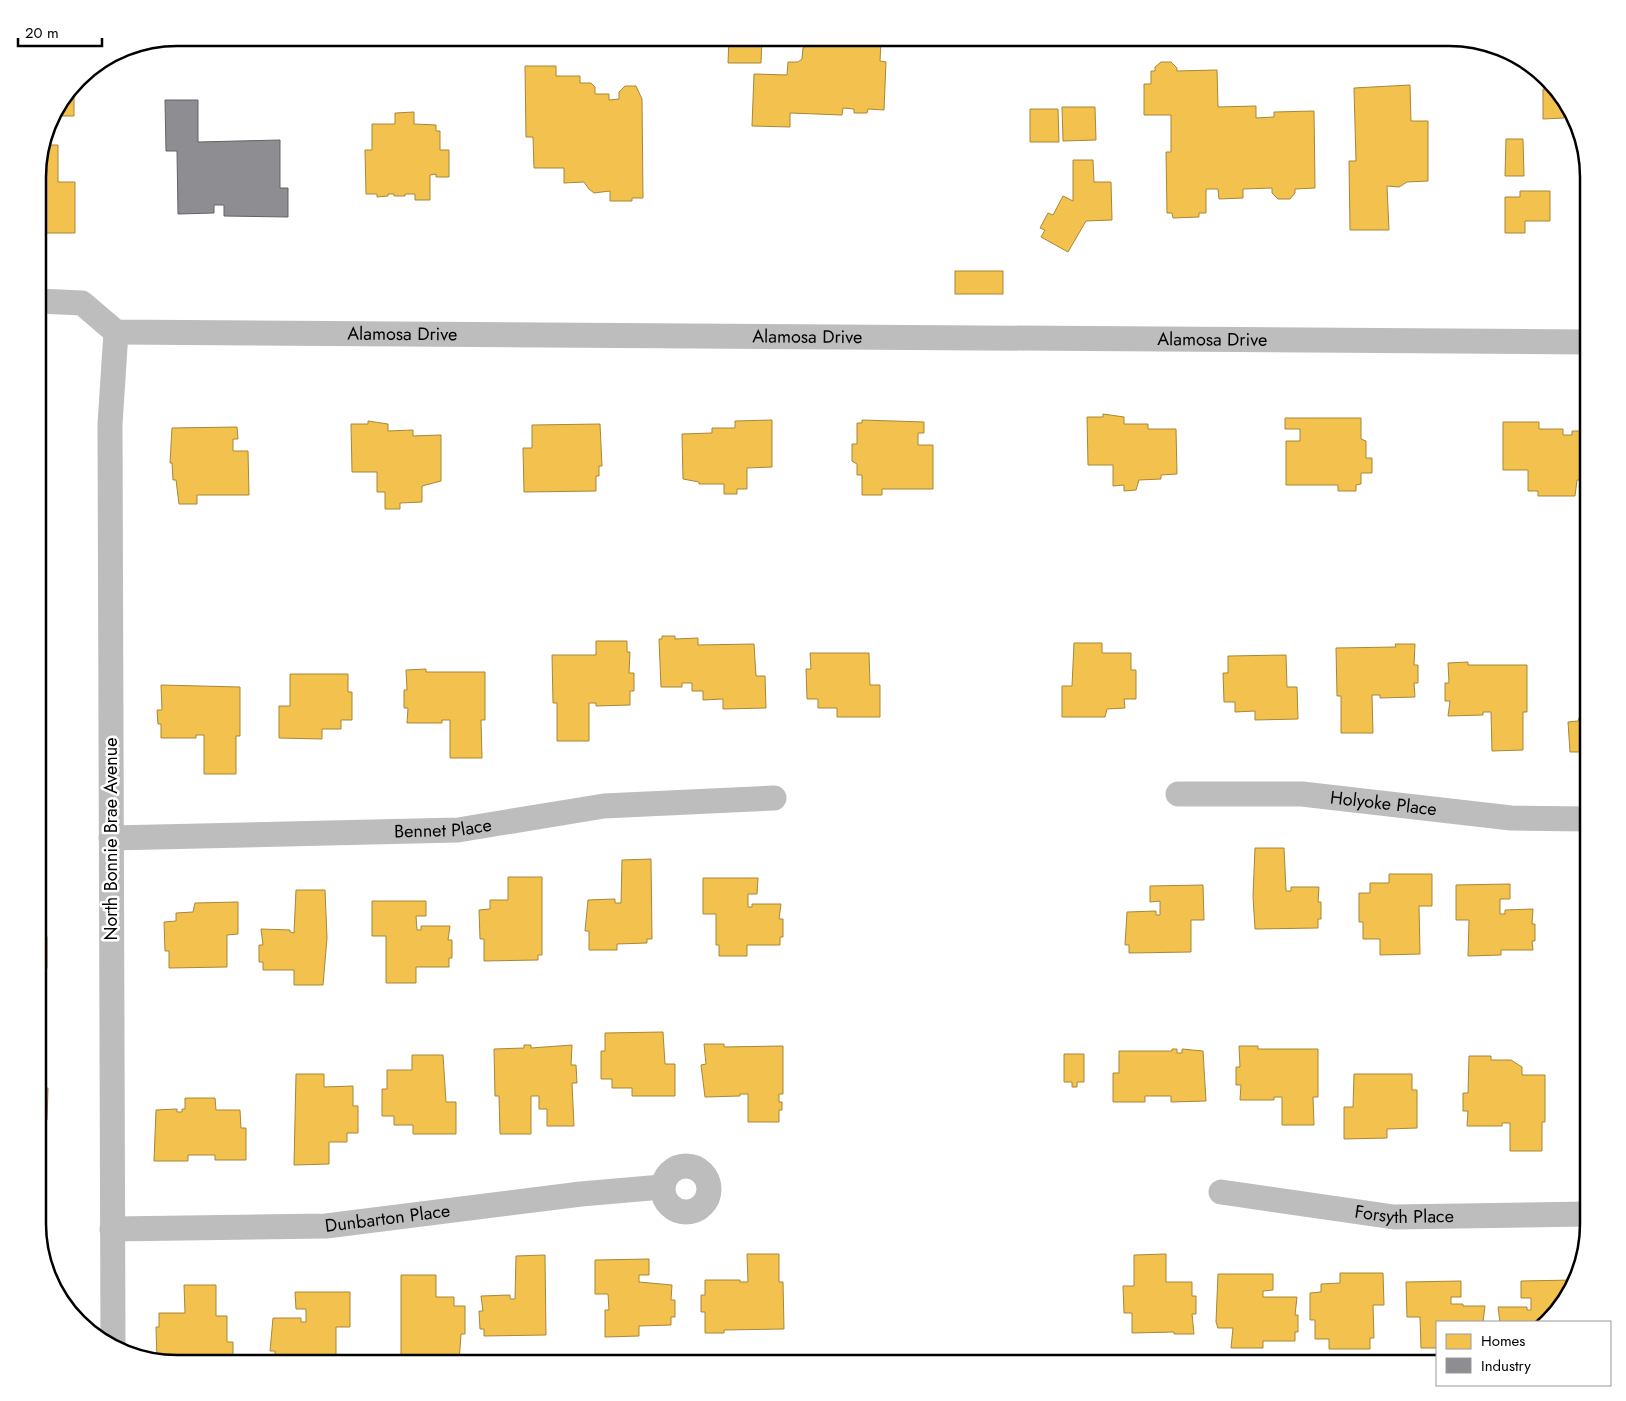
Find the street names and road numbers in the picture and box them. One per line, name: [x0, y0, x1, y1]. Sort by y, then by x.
street label: Alamosa Drive: [347, 321, 457, 347]
street label: Alamosa Drive: [752, 323, 862, 350]
street label: Alamosa Drive: [1157, 326, 1267, 353]
street label: North Bonnie Brae Avenue: [98, 738, 124, 940]
street label: Holyoke Place: [1329, 784, 1438, 822]
street label: Bennet Place: [394, 812, 493, 844]
street label: Dunbarton Place: [323, 1198, 452, 1239]
street label: Forsyth Place: [1353, 1198, 1454, 1230]

